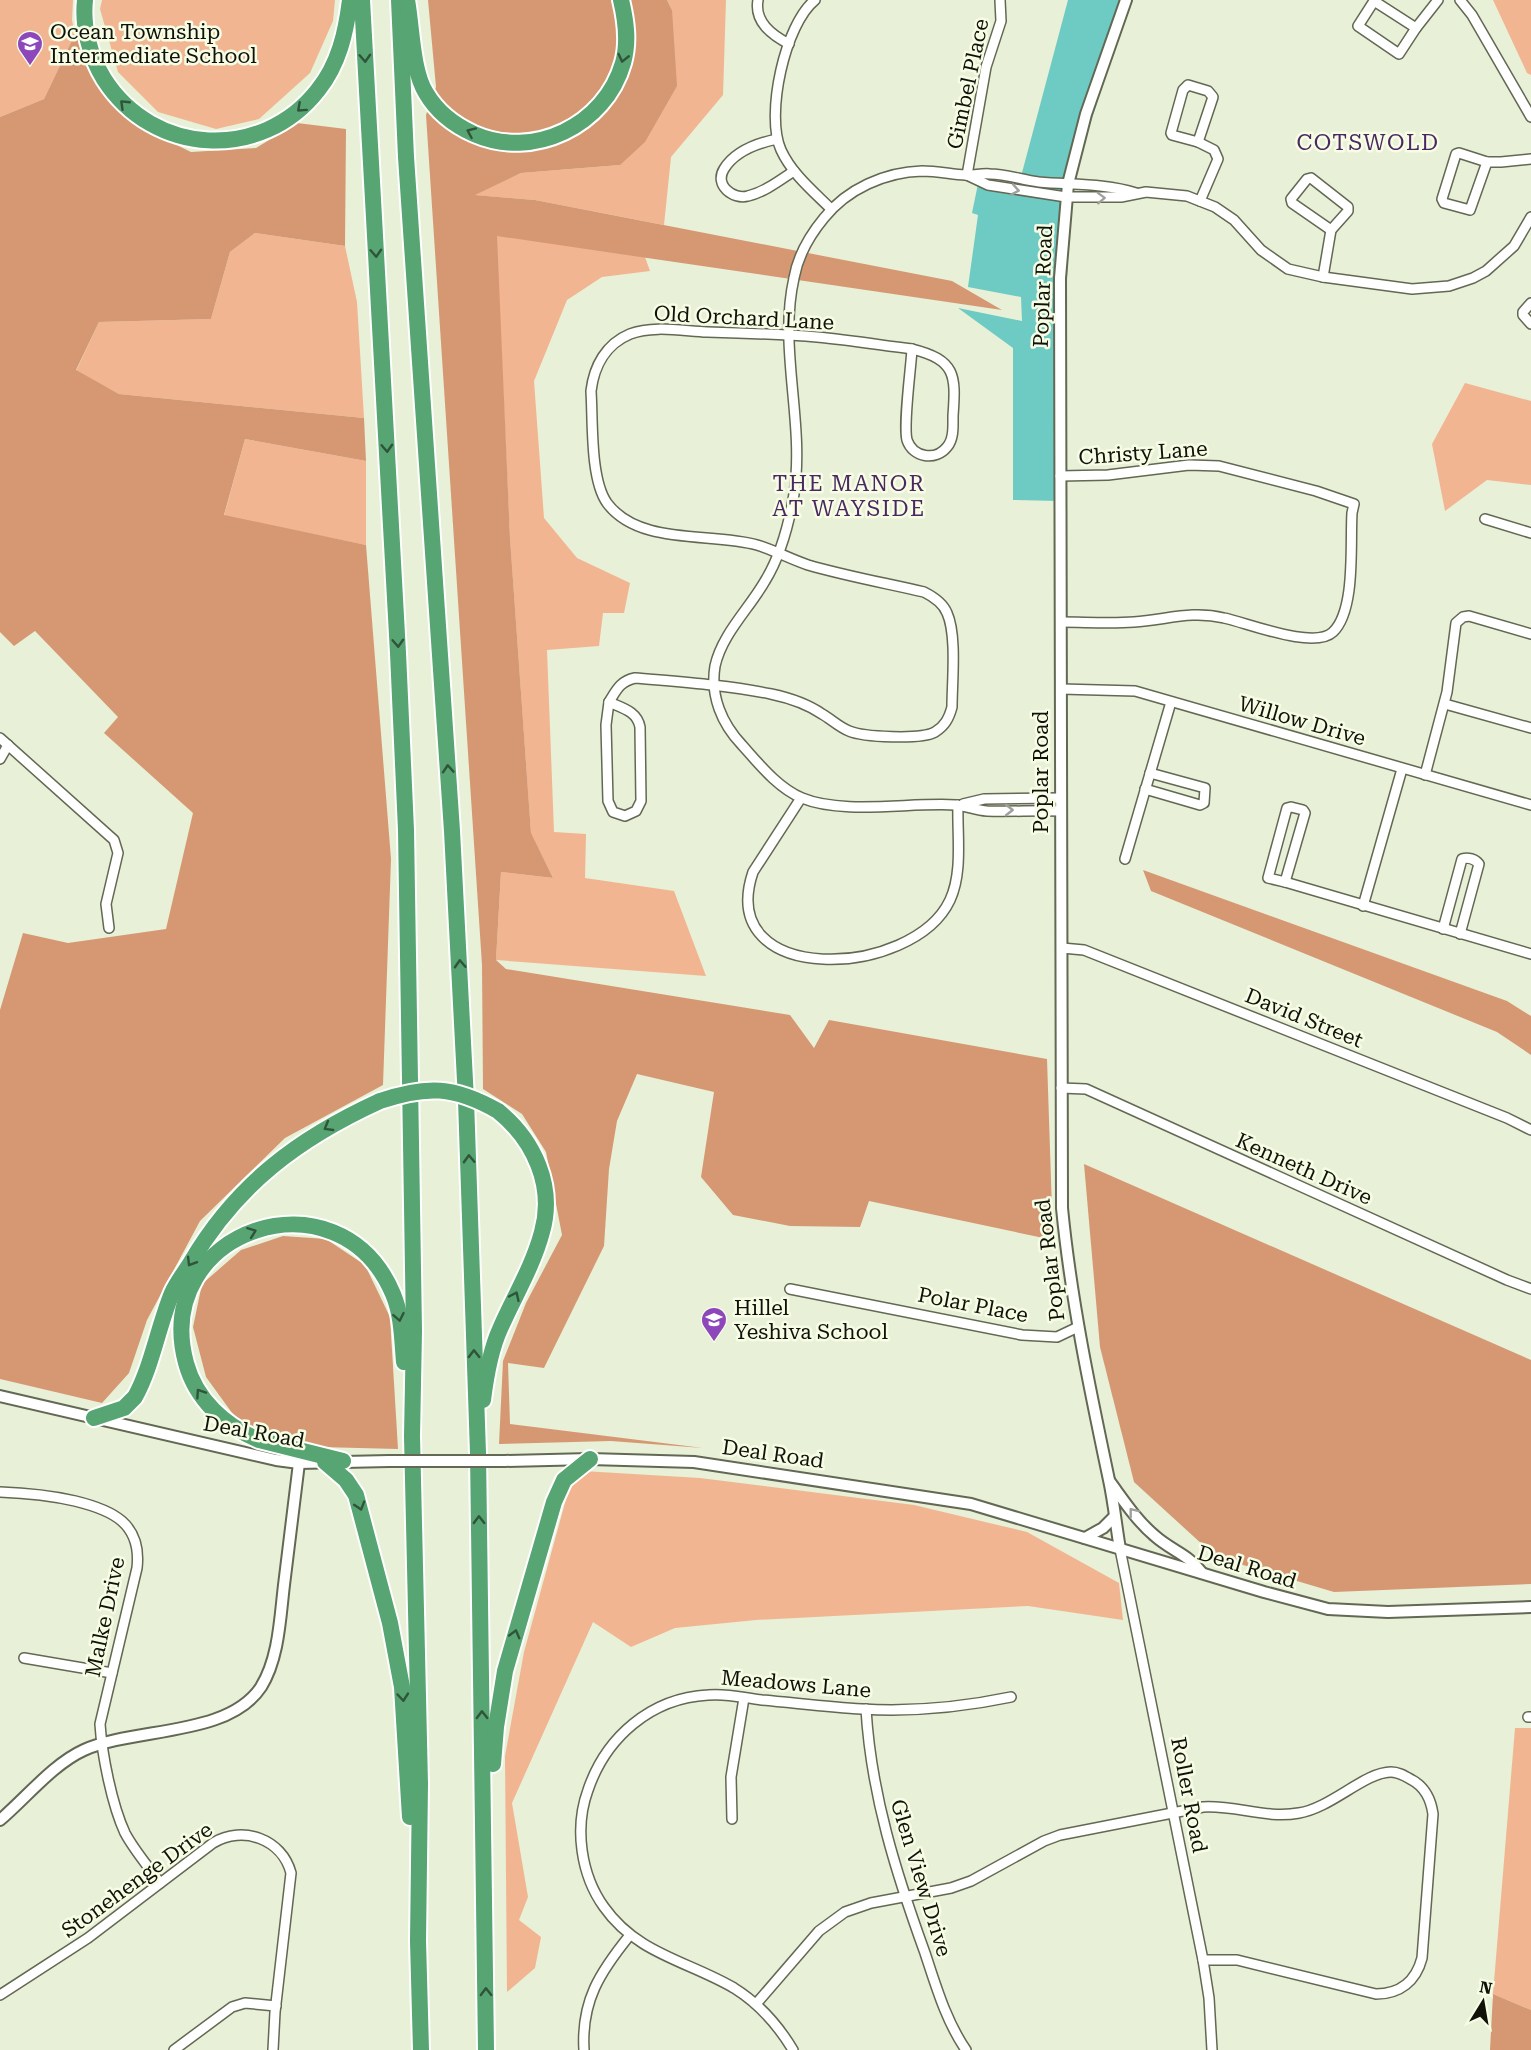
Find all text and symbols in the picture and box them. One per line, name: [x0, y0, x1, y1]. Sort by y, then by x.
street label: Gimbel Place: [942, 17, 994, 151]
place label: Ocean Township Intermediate School: [50, 20, 257, 68]
school or university icon: Ocean Township Intermediate School: [15, 29, 45, 67]
one-way arrow: [618, 52, 631, 62]
one-way arrow: [358, 54, 371, 63]
one-way arrow: [121, 100, 132, 111]
one-way arrow: [297, 101, 308, 112]
one-way arrow: [466, 128, 477, 140]
district label: COTSWOLD: [1296, 130, 1440, 155]
one-way arrow: [1010, 183, 1020, 196]
one-way arrow: [1097, 192, 1106, 204]
street label: Poplar Road: [1029, 224, 1057, 348]
one-way arrow: [369, 249, 382, 258]
street label: Old Orchard Lane: [653, 301, 835, 335]
street label: Christy Lane: [1078, 437, 1208, 469]
one-way arrow: [380, 443, 393, 452]
district label: THE MANOR AT WAYSIDE: [772, 471, 926, 521]
one-way arrow: [391, 638, 404, 647]
street label: Willow Drive: [1236, 691, 1368, 751]
street label: Poplar Road: [1029, 710, 1053, 834]
one-way arrow: [442, 765, 455, 774]
one-way arrow: [1004, 804, 1013, 817]
one-way arrow: [453, 959, 466, 968]
street label: David Street: [1242, 983, 1367, 1053]
one-way arrow: [324, 1120, 334, 1131]
street label: Kenneth Drive: [1232, 1128, 1376, 1210]
one-way arrow: [462, 1154, 475, 1163]
street label: Poplar Road: [1031, 1197, 1069, 1323]
one-way arrow: [246, 1226, 257, 1239]
one-way arrow: [186, 1256, 198, 1266]
street label: Polar Place: [916, 1283, 1030, 1327]
one-way arrow: [507, 1292, 519, 1303]
place label: Hillel Yeshiva School: [734, 1296, 888, 1344]
school or university icon: Hillel Yeshiva School: [699, 1305, 729, 1343]
one-way arrow: [392, 1312, 404, 1321]
one-way arrow: [468, 1349, 480, 1358]
one-way arrow: [196, 1388, 207, 1399]
street label: Deal Road: [201, 1411, 307, 1453]
street label: Deal Road: [721, 1435, 826, 1473]
one-way arrow: [353, 1501, 365, 1511]
one-way arrow: [1129, 1508, 1140, 1519]
one-way arrow: [473, 1516, 486, 1525]
street label: Deal Road: [1194, 1541, 1300, 1594]
street label: Malke Drive: [81, 1555, 129, 1679]
one-way arrow: [508, 1629, 521, 1639]
street label: Meadows Lane: [720, 1665, 872, 1703]
one-way arrow: [396, 1692, 409, 1701]
one-way arrow: [476, 1711, 489, 1720]
street label: Roller Road: [1166, 1735, 1212, 1855]
street label: Glen View Drive: [886, 1796, 956, 1960]
street label: Stonehenge Drive: [57, 1817, 217, 1943]
north arrow: [1453, 1972, 1513, 2032]
text: N: [1478, 1977, 1494, 1998]
one-way arrow: [480, 1987, 492, 1996]

